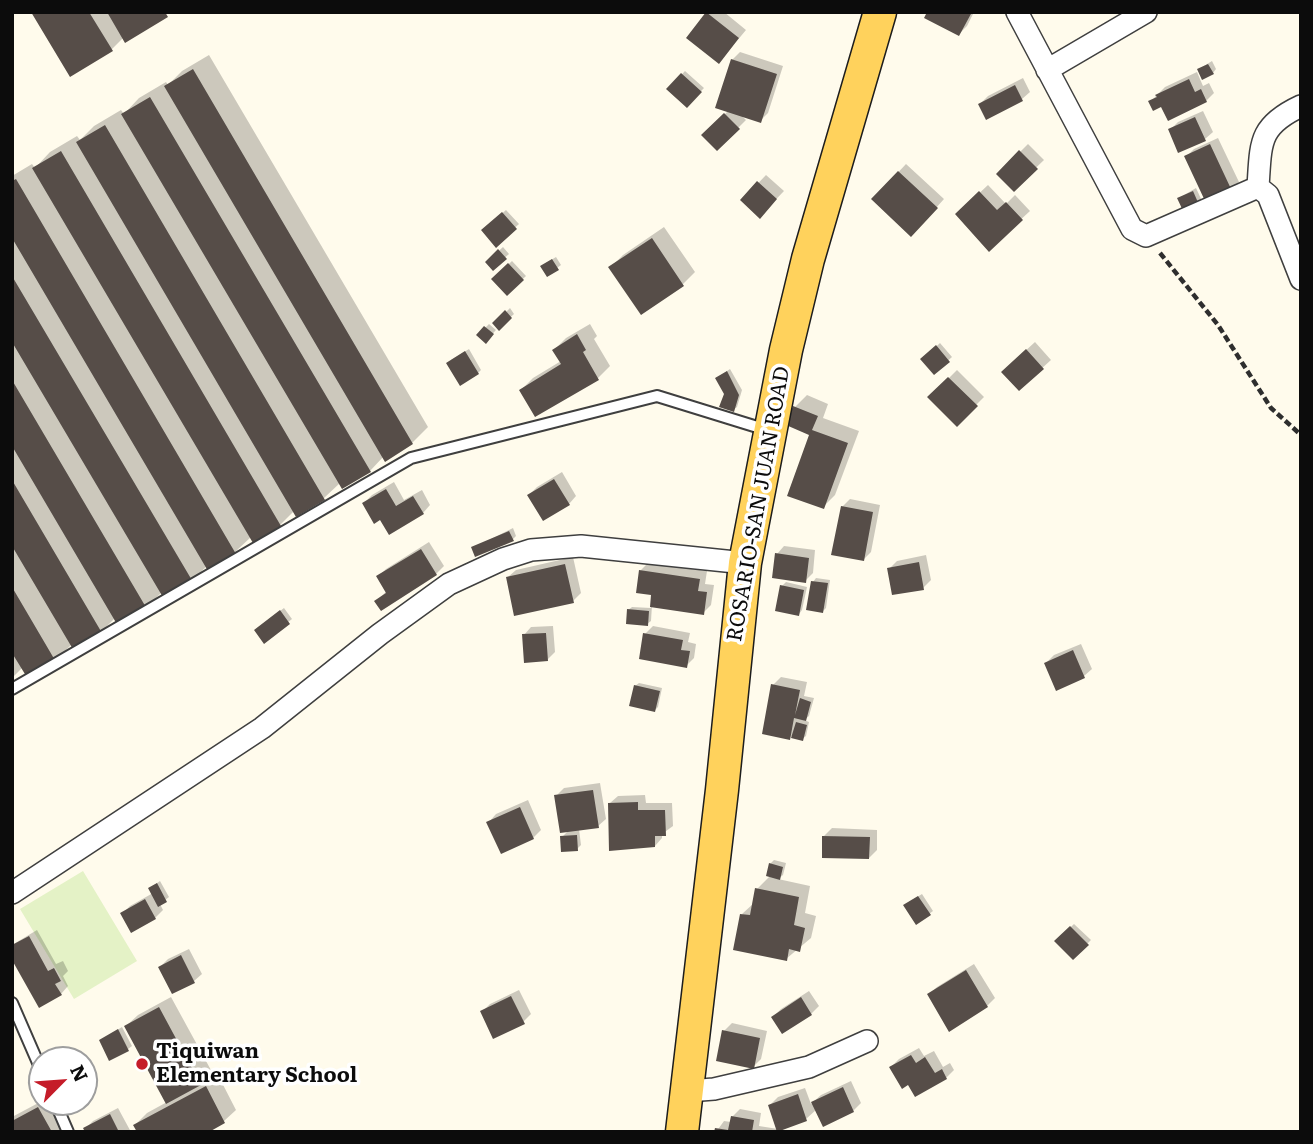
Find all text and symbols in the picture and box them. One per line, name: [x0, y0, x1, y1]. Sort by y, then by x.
street label: ROSARIO-SAN JUAN ROAD: [722, 364, 796, 644]
place label: Tiquiwan Elementary School: [156, 1039, 357, 1089]
north arrow: [28, 1046, 98, 1116]
marker: Tiquiwan Elementary School: [134, 1056, 150, 1072]
text: N: [64, 1060, 96, 1086]

